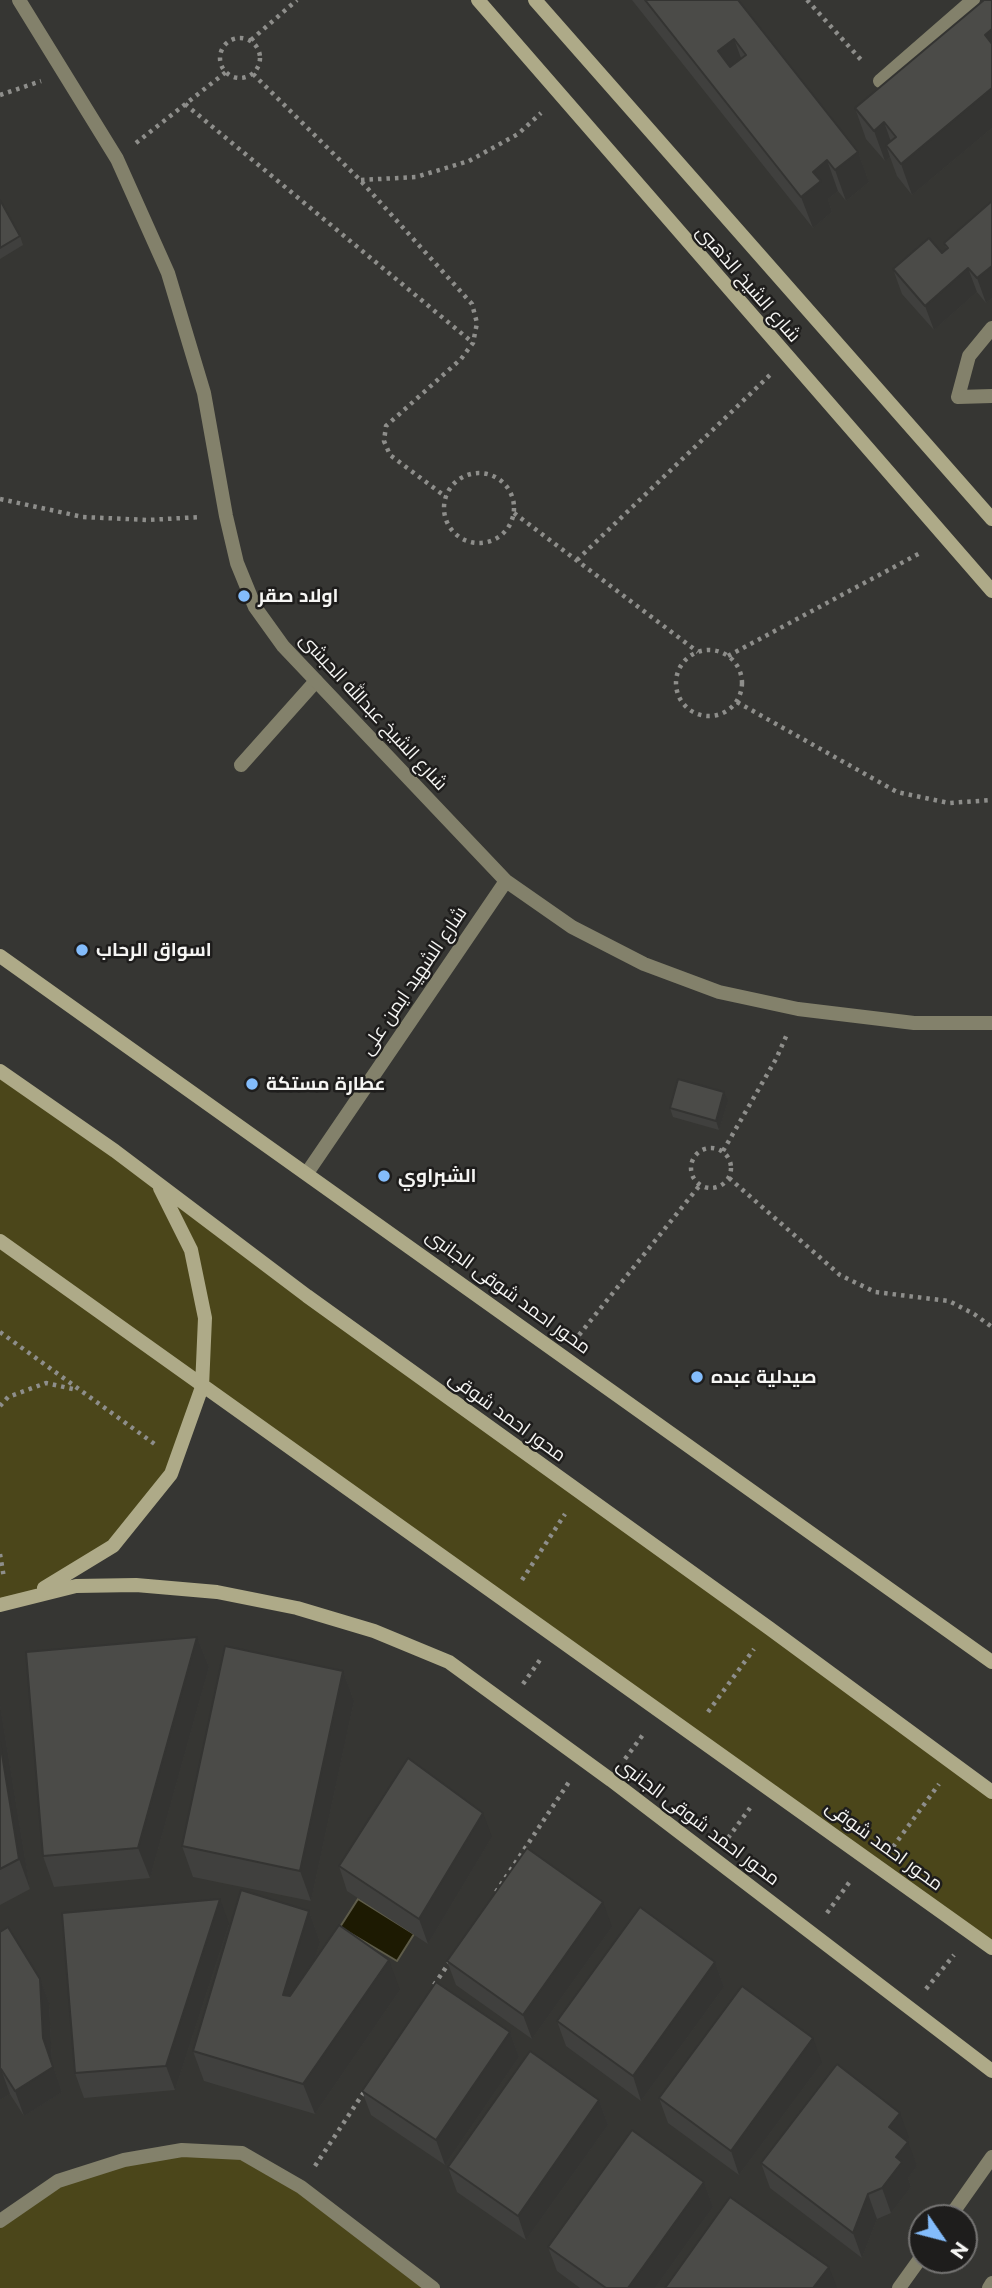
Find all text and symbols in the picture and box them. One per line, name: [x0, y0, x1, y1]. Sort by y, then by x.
street label: شارع الشيخ الذهبى: [691, 221, 805, 347]
place label: اولاد صقر: [258, 585, 339, 607]
marker: اولاد صقر: [236, 588, 252, 604]
street label: شارع الشيخ عبدالله الحبشى: [294, 629, 452, 795]
street label: شارع الشهيد ايمن على: [356, 902, 472, 1060]
place label: اسواق الرحاب: [96, 939, 212, 961]
marker: اسواق الرحاب: [74, 942, 90, 958]
place label: عطارة مستكة: [266, 1073, 385, 1095]
marker: عطارة مستكة: [244, 1076, 260, 1092]
place label: الشبراوي: [398, 1165, 476, 1187]
marker: الشبراوي: [376, 1168, 392, 1184]
street label: محور احمد شوقى الجانبى: [421, 1225, 595, 1359]
place label: صيدلية عبده: [711, 1366, 816, 1388]
street label: محور احمد شوقى: [444, 1367, 570, 1467]
marker: صيدلية عبده: [689, 1369, 705, 1385]
street label: محور احمد شوقى الجانبى: [612, 1753, 784, 1891]
street label: محور احمد شوقى: [821, 1796, 947, 1896]
north arrow: [908, 2204, 978, 2274]
text: N: [945, 2237, 973, 2263]

